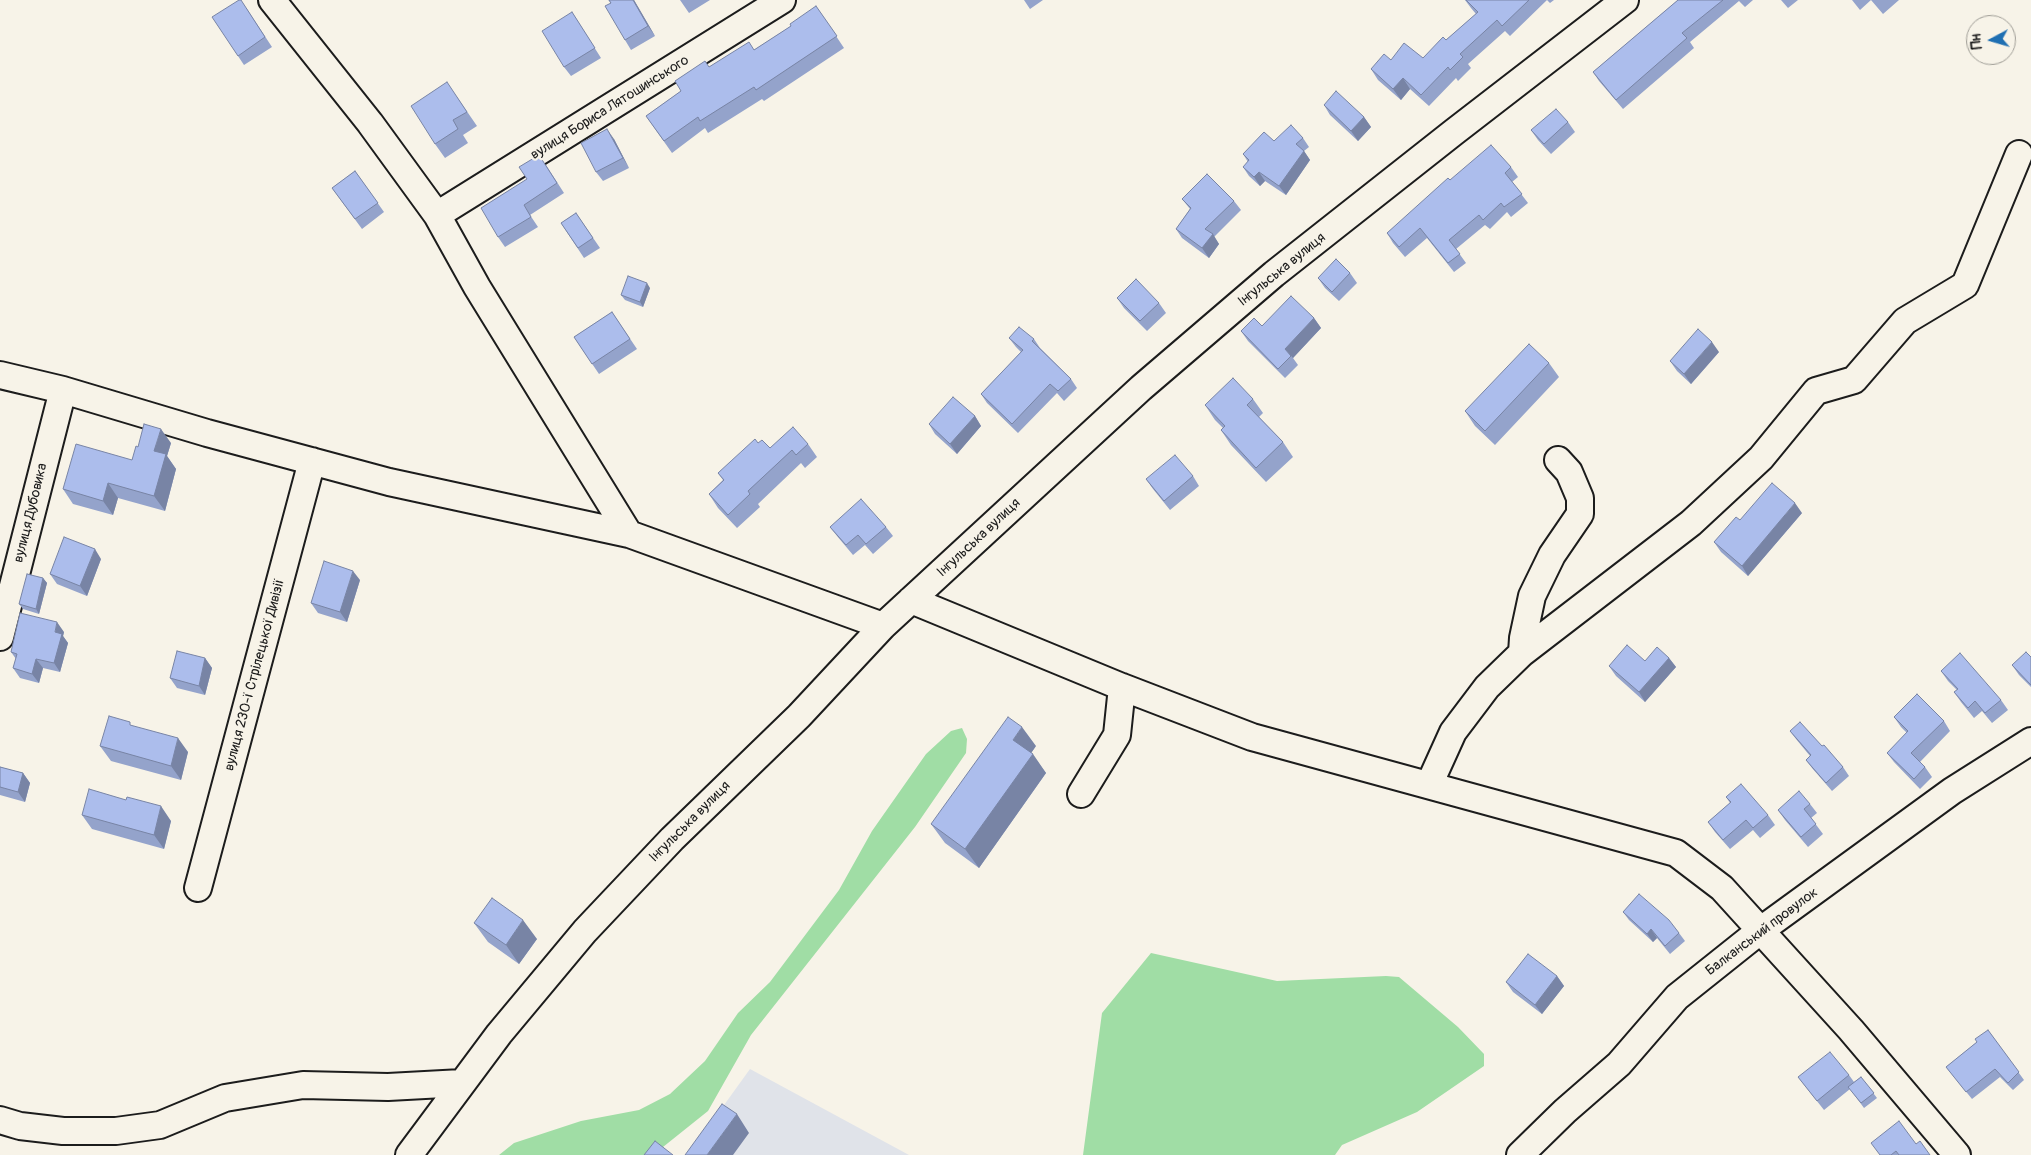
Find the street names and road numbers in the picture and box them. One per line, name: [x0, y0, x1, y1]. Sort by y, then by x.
street label: вулиця Бориса Лятошинського: [528, 52, 692, 164]
street label: Інгульська вулиця: [1235, 230, 1329, 310]
street label: вулиця Дубовика: [11, 462, 51, 564]
street label: Інгульська вулиця: [934, 495, 1024, 581]
street label: вулиця 230-ї Стрілецької Дивізії: [221, 577, 289, 773]
street label: Інгульська вулиця: [646, 778, 734, 866]
street label: Балканський провулок: [1703, 884, 1821, 980]

